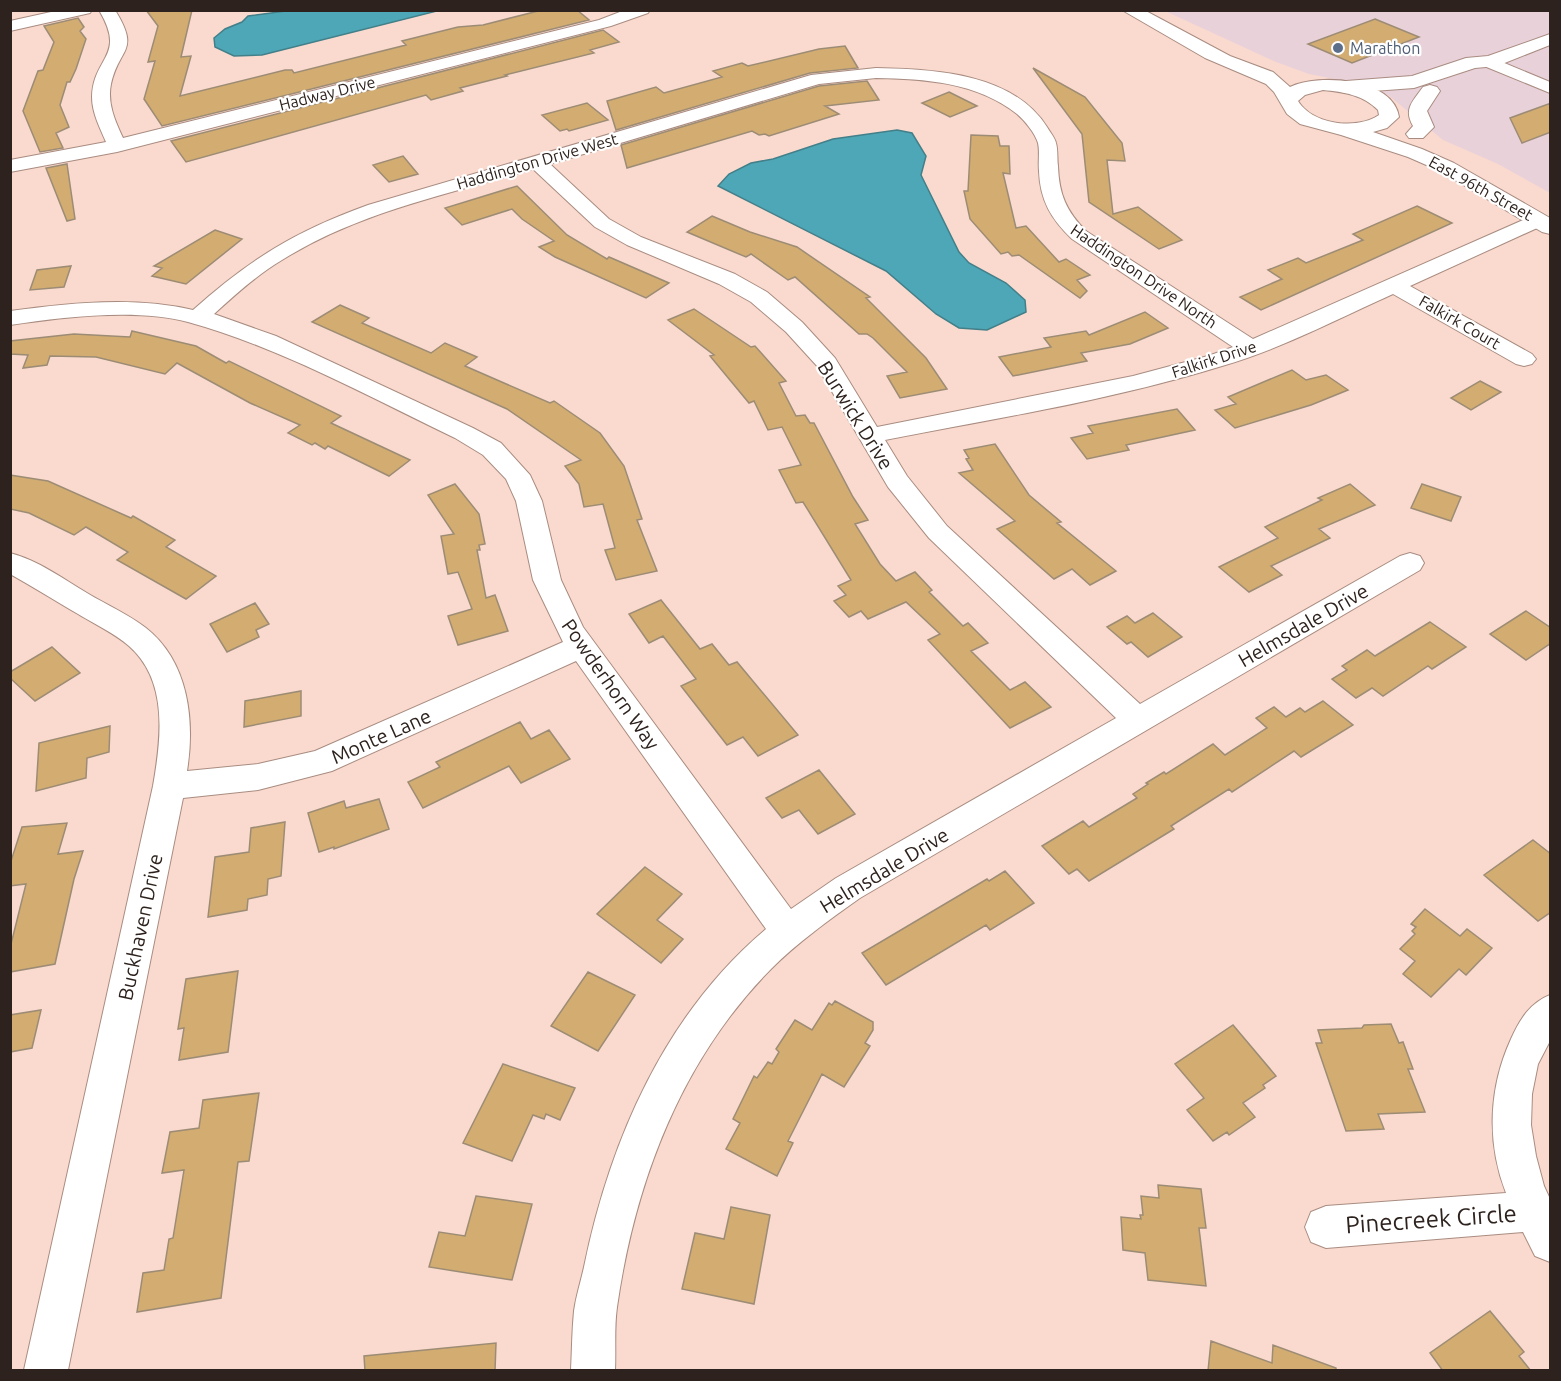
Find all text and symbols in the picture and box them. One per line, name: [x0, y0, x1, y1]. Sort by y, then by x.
place label: Marathon: [1350, 39, 1420, 57]
marker: Marathon: [1331, 41, 1345, 55]
street label: Hadway Drive: [277, 72, 377, 114]
street label: Haddington Drive West: [454, 129, 620, 193]
street label: East 96th Street: [1426, 152, 1537, 224]
street label: Haddington Drive North: [1067, 220, 1221, 332]
street label: Falkirk Court: [1416, 292, 1504, 353]
street label: Falkirk Drive: [1169, 337, 1259, 381]
street label: Burwick Drive: [813, 356, 899, 474]
street label: Helmsdale Drive: [1234, 578, 1372, 672]
street label: Powderhorn Way: [557, 614, 665, 754]
street label: Monte Lane: [327, 704, 435, 768]
street label: Helmsdale Drive: [815, 822, 953, 918]
street label: Buckhaven Drive: [113, 852, 167, 1002]
street label: Pinecreek Circle: [1344, 1200, 1518, 1238]

